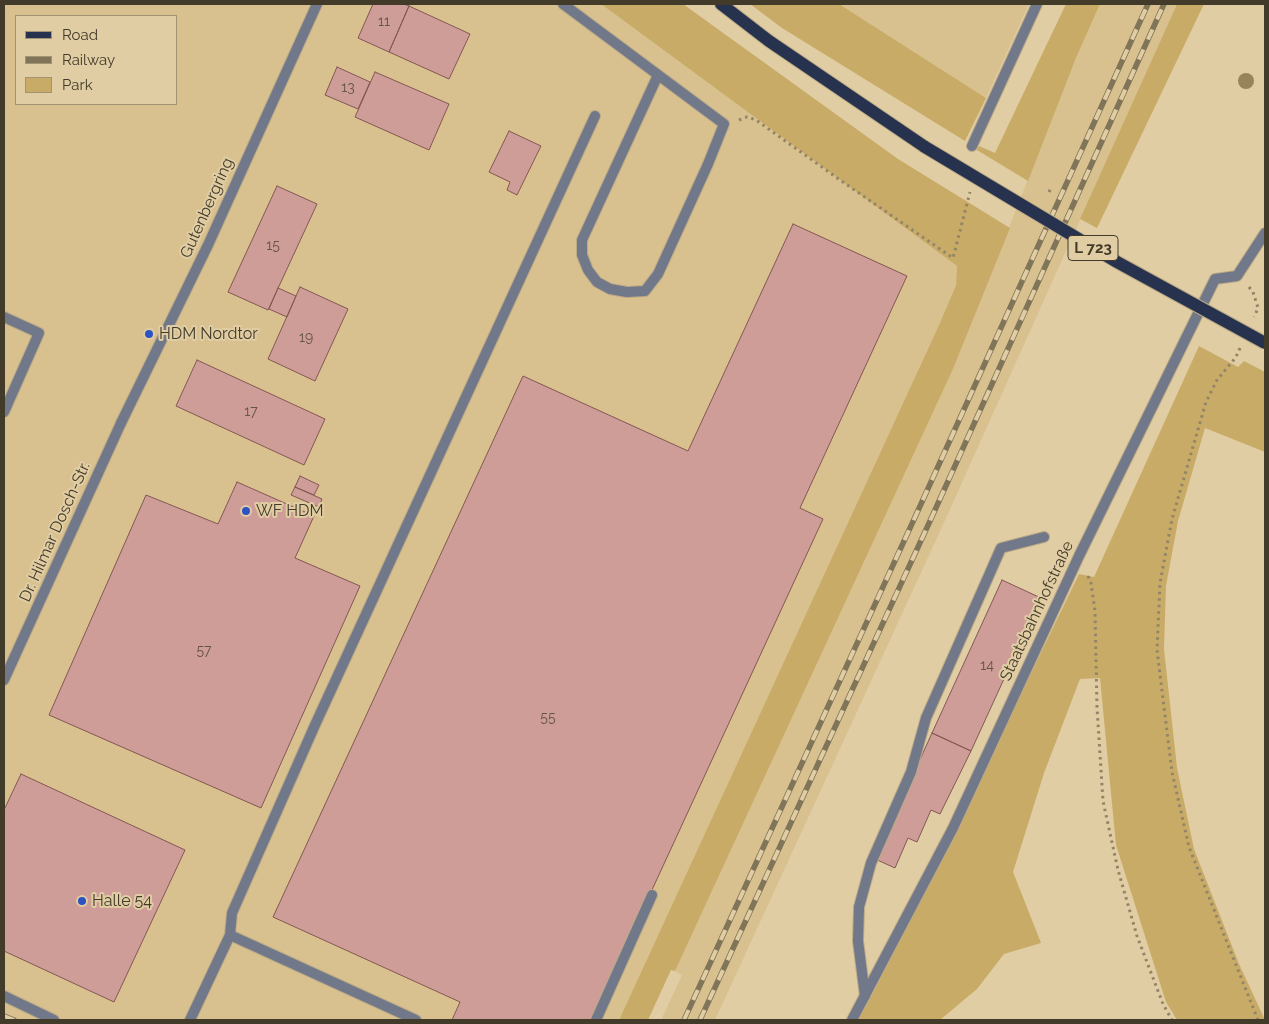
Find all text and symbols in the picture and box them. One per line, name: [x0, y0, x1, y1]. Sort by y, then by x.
house number: 11: [378, 14, 390, 30]
legend: [15, 15, 178, 105]
text: Road: [62, 26, 98, 44]
text: Railway: [62, 51, 115, 69]
text: Park: [62, 76, 93, 94]
house number: 13: [341, 80, 355, 96]
street label: Gutenbergring: [176, 155, 238, 261]
road number: L 723: [1068, 236, 1118, 260]
house number: 15: [266, 238, 280, 254]
place label: HDM Nordtor: [159, 324, 258, 344]
marker: HDM Nordtor: [143, 328, 155, 340]
house number: 19: [299, 330, 313, 346]
house number: 17: [244, 404, 258, 420]
street label: Dr. Hilmar Dosch-Str.: [16, 459, 94, 605]
place label: WF HDM: [256, 501, 324, 521]
marker: WF HDM: [240, 505, 252, 517]
street label: Staatsbahnhofstraße: [996, 538, 1078, 684]
house number: 57: [196, 643, 212, 659]
house number: 14: [980, 658, 994, 674]
house number: 55: [540, 710, 556, 726]
place label: Halle 54: [92, 891, 152, 911]
marker: Halle 54: [76, 895, 88, 907]

